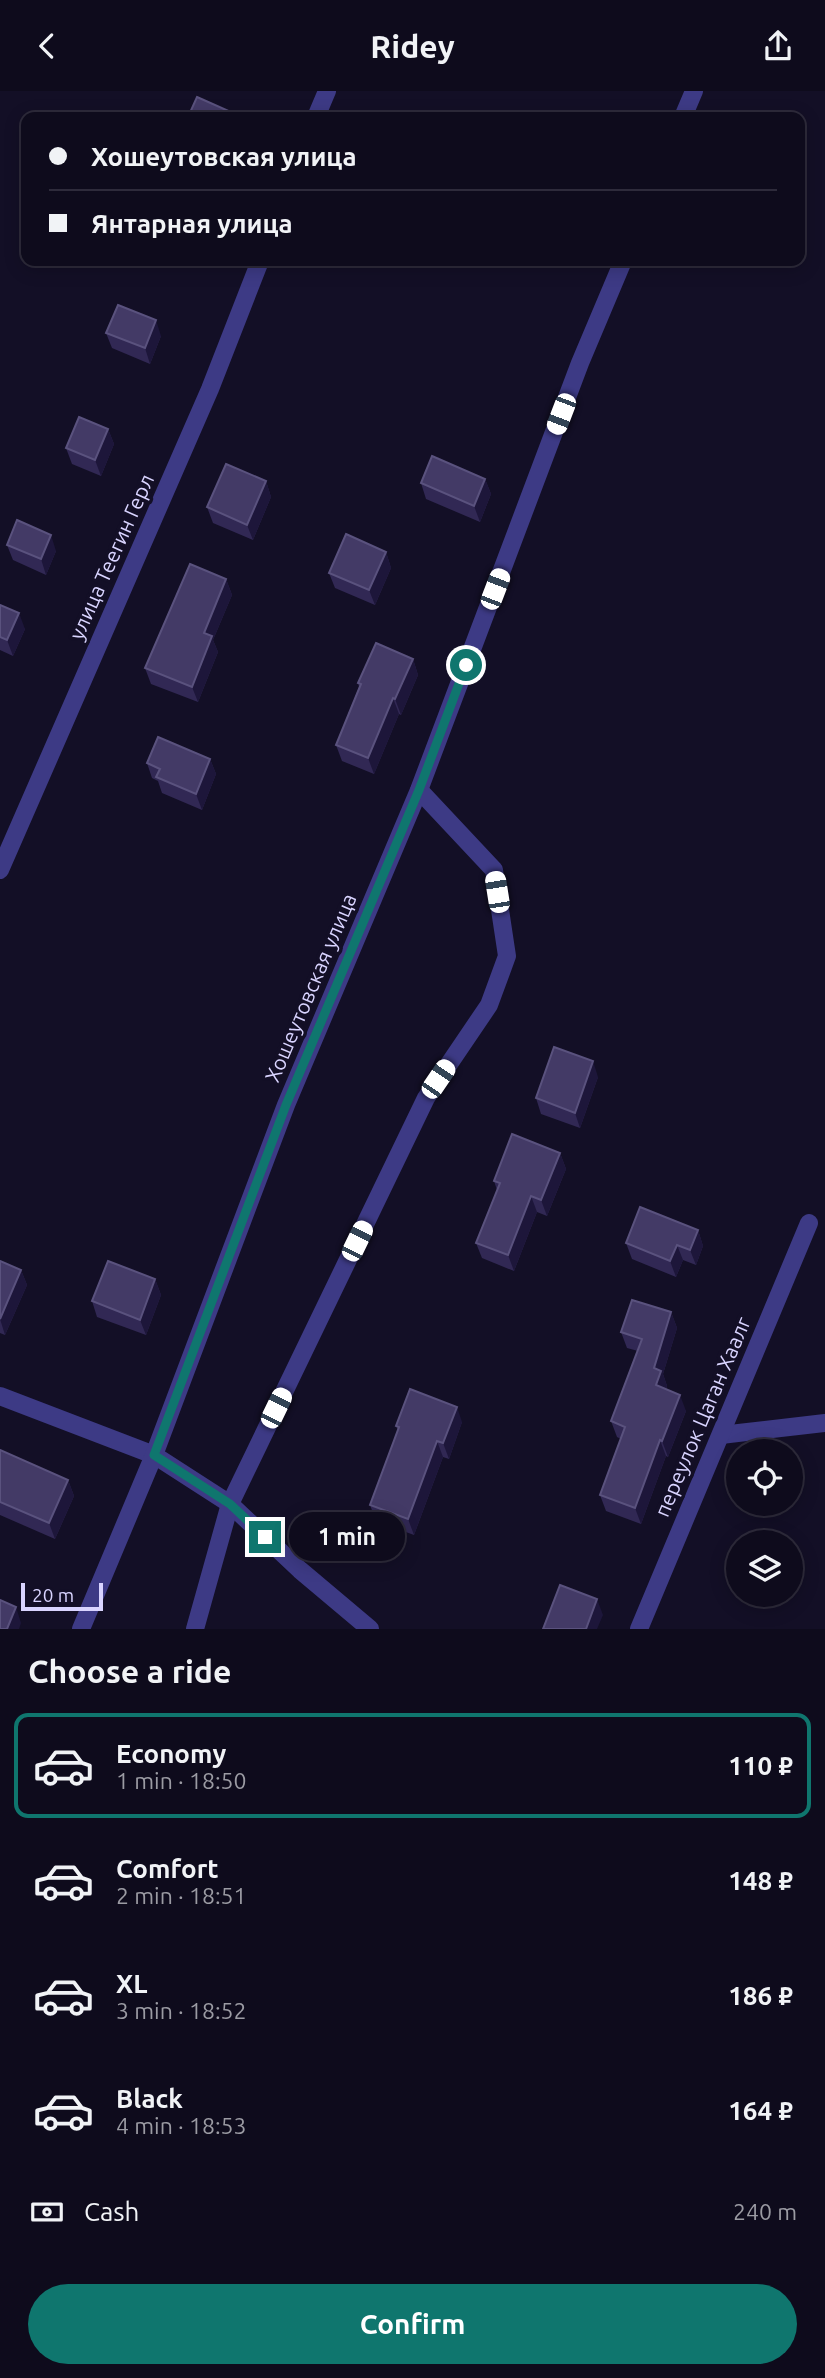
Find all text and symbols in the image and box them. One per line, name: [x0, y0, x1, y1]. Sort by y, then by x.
icon: back: [28, 27, 66, 65]
icon: share: [759, 27, 797, 65]
text: Ridey: [370, 28, 455, 64]
text: Хошеутовская улица: [91, 142, 357, 171]
text: Янтарная улица: [91, 209, 293, 238]
car: [544, 391, 579, 437]
street label: улица Теегин Герл: [64, 470, 158, 643]
car: [478, 566, 513, 612]
route start: [450, 649, 482, 681]
car: [484, 870, 511, 914]
street label: Хошеутовская улица: [260, 890, 361, 1085]
car: [418, 1056, 459, 1102]
car: [339, 1218, 376, 1264]
street label: переулок Цаган Хаалг: [649, 1313, 755, 1520]
car: [258, 1385, 295, 1431]
map controls: [726, 1439, 803, 1607]
button: locate: [726, 1439, 803, 1516]
callout: 1 min: [290, 1513, 405, 1561]
route end: [249, 1521, 281, 1553]
text: 1 min: [318, 1524, 376, 1549]
button: layers: [726, 1530, 803, 1607]
scale bar: [21, 1580, 103, 1612]
text: 20 m: [32, 1584, 74, 1606]
text: Choose a ride: [28, 1653, 231, 1689]
icon: car: [32, 1734, 95, 1797]
text: Economy: [116, 1739, 226, 1768]
text: 110 ₽: [728, 1751, 793, 1780]
text: 1 min · 18:50: [116, 1768, 247, 1793]
icon: car: [32, 1849, 95, 1912]
text: Comfort: [116, 1854, 219, 1883]
text: 148 ₽: [728, 1866, 793, 1895]
text: 2 min · 18:51: [116, 1883, 247, 1908]
icon: car: [32, 1964, 95, 2027]
text: XL: [116, 1969, 147, 1998]
text: 186 ₽: [728, 1981, 793, 2010]
text: 3 min · 18:52: [116, 1998, 247, 2023]
icon: car: [32, 2079, 95, 2142]
text: Black: [116, 2084, 183, 2113]
text: 164 ₽: [728, 2096, 793, 2125]
text: 4 min · 18:53: [116, 2113, 247, 2138]
icon: cash: [28, 2193, 66, 2231]
text: Cash: [84, 2197, 139, 2226]
text: 240 m: [733, 2199, 797, 2224]
button: Confirm: [28, 2284, 797, 2364]

